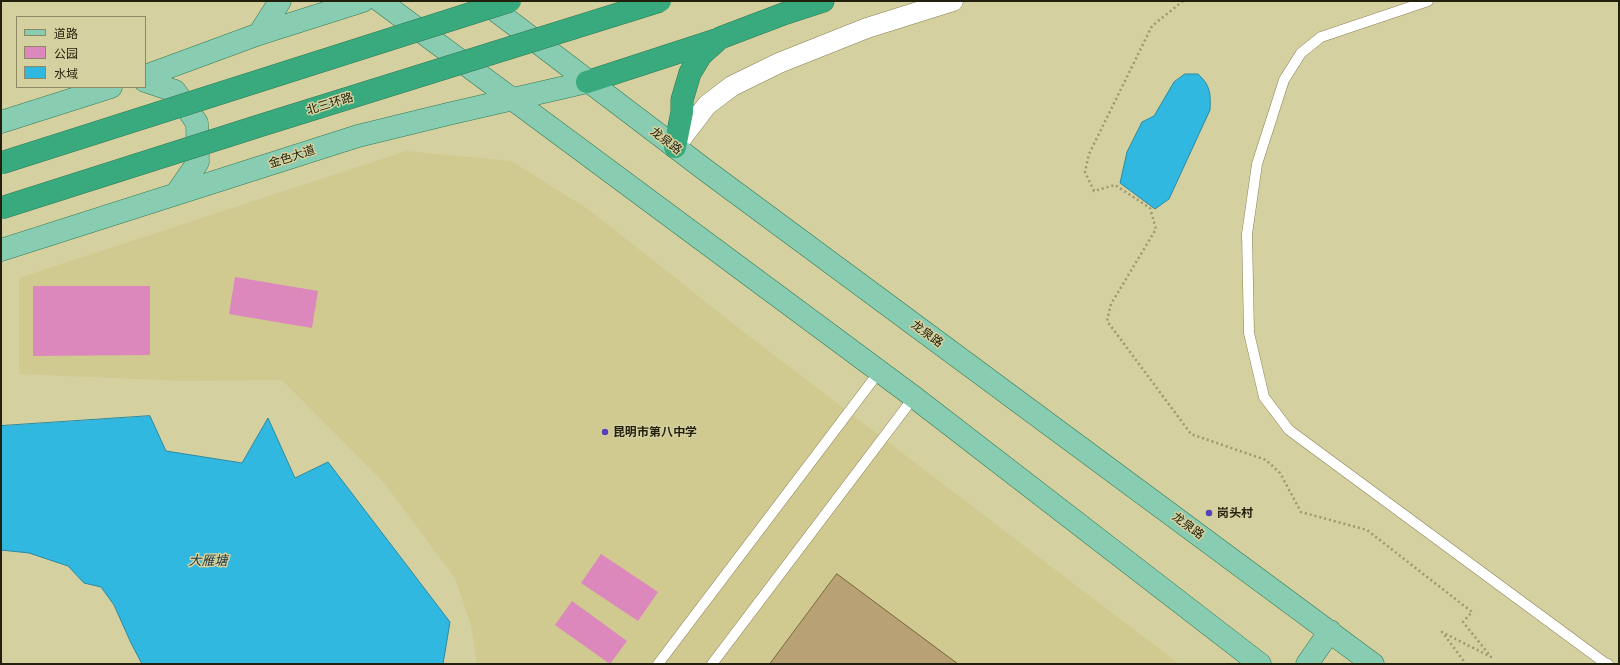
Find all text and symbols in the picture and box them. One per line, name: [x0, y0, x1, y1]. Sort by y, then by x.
legend: [16, 16, 146, 88]
text: 道路: [54, 26, 78, 41]
text: 公园: [54, 46, 78, 61]
text: 水域: [54, 66, 78, 81]
street label: 北三环路: [305, 90, 355, 118]
street label: 龙泉路: [647, 124, 685, 158]
street label: 金色大道: [267, 143, 317, 171]
street label: 龙泉路: [908, 318, 946, 350]
place label: 昆明市第八中学: [613, 425, 697, 439]
marker: 昆明市第八中学: [600, 427, 610, 437]
place label: 岗头村: [1217, 506, 1253, 520]
marker: 岗头村: [1204, 508, 1214, 518]
street label: 龙泉路: [1169, 510, 1207, 542]
water label: 大雁塘: [189, 553, 227, 569]

